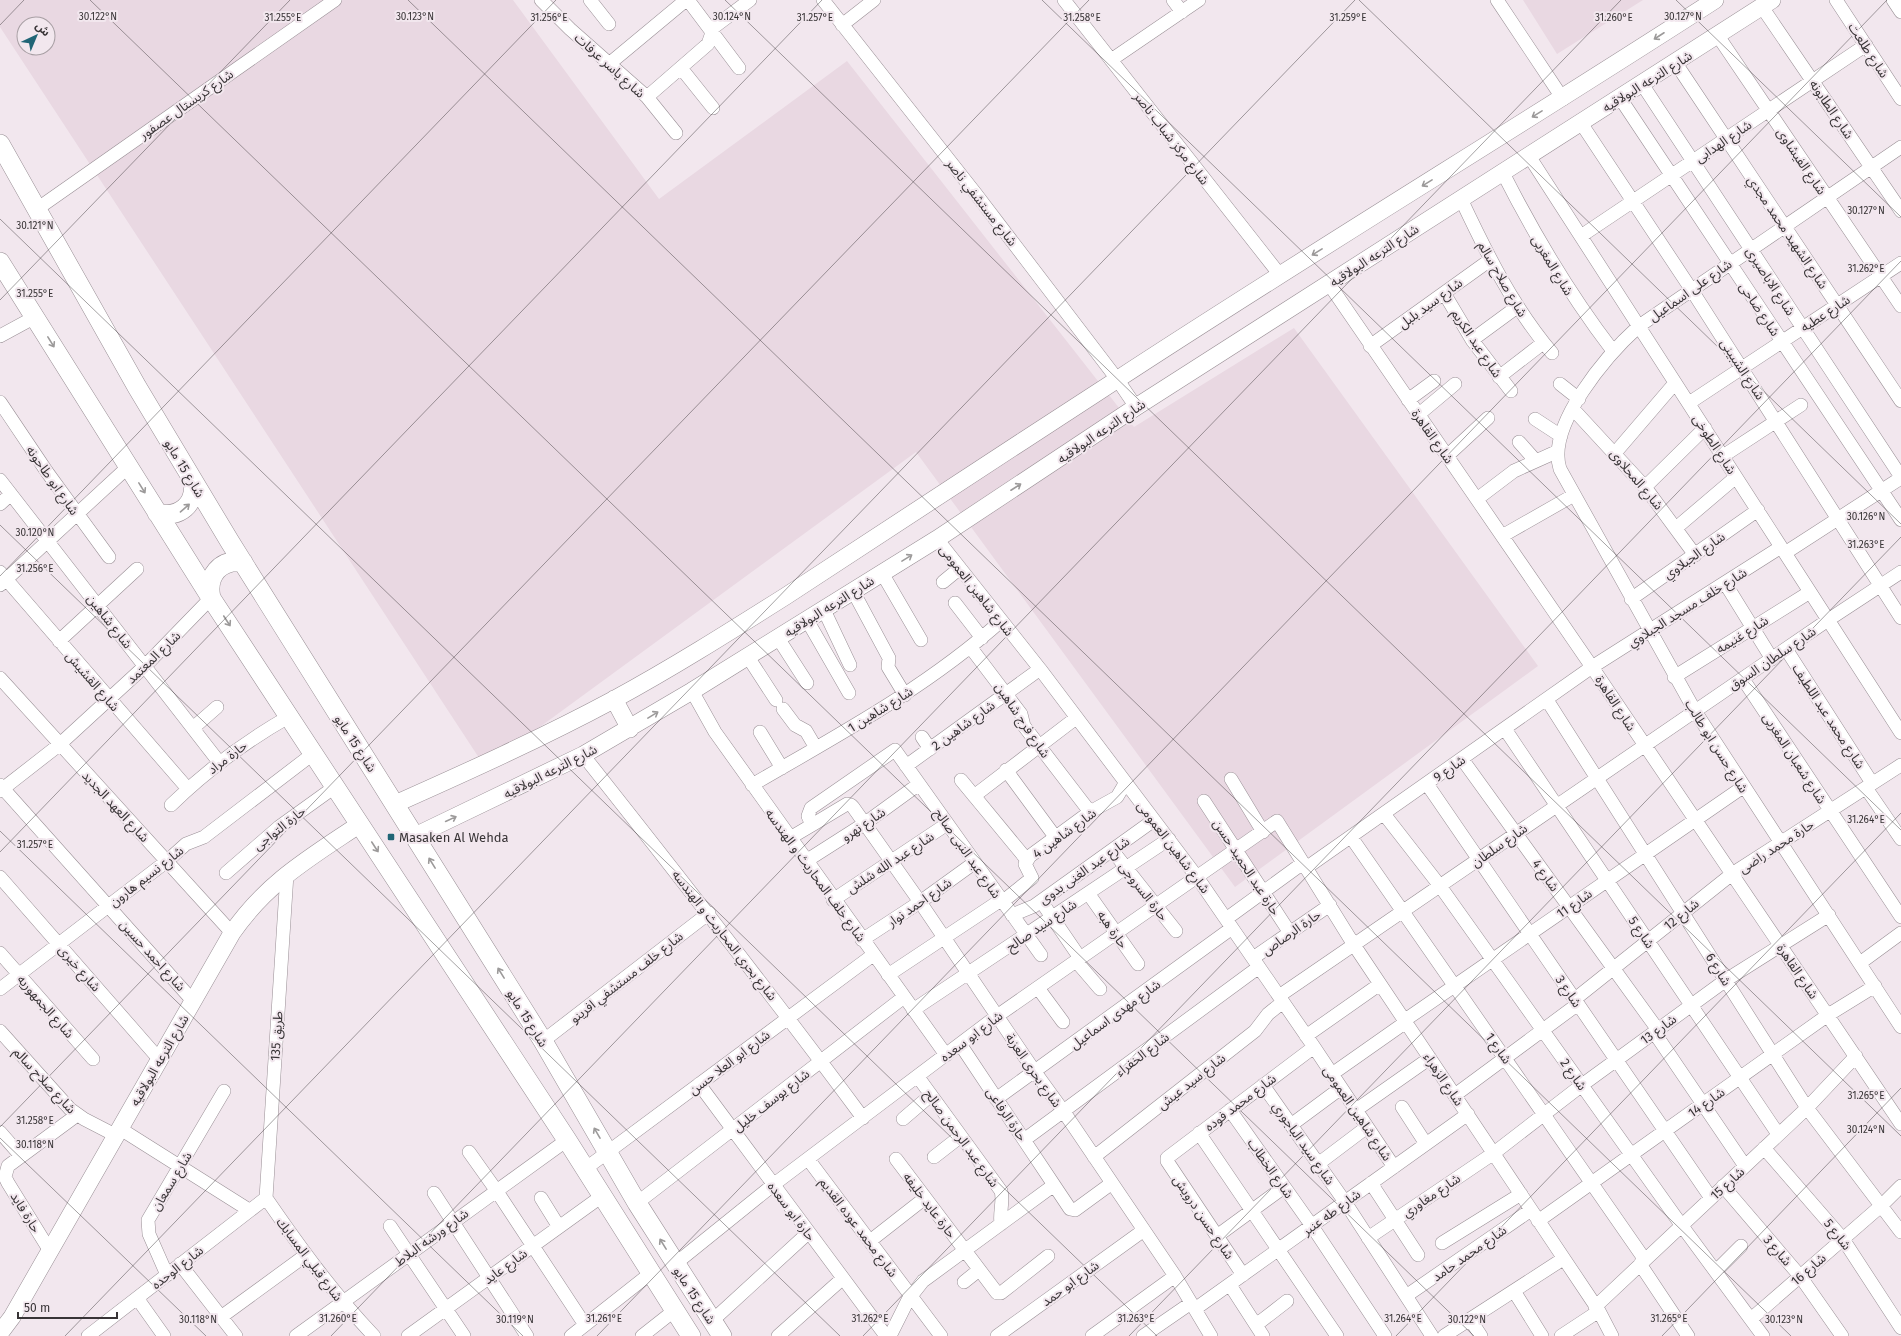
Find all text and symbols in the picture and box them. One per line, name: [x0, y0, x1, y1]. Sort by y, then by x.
text: 30.122°N: [79, 11, 117, 23]
text: 30.123°N: [396, 11, 434, 23]
text: 30.124°N: [713, 11, 751, 23]
text: 30.127°N: [1664, 11, 1702, 23]
text: 31.255°E: [265, 12, 301, 24]
text: 31.256°E: [530, 12, 568, 24]
text: 31.257°E: [797, 12, 833, 24]
text: 31.258°E: [1063, 12, 1101, 24]
text: 31.259°E: [1329, 12, 1367, 24]
text: 31.260°E: [1595, 12, 1633, 24]
north arrow: [16, 16, 56, 56]
text: ش: [33, 19, 53, 39]
street label: شارع طلعت: [1843, 20, 1892, 82]
street label: شارع ياسر عرفات: [570, 30, 648, 103]
one-way arrow: [1653, 32, 1664, 41]
street label: شارع الترعه البولاقيه: [1600, 48, 1696, 118]
street label: شارع كريستال عصفور: [136, 66, 238, 145]
street label: شارع الطابونه: [1804, 77, 1857, 143]
street label: شارع مركز شباب ناصر: [1128, 88, 1212, 189]
one-way arrow: [1532, 110, 1543, 119]
street label: شارع الهدابى: [1692, 117, 1756, 168]
street label: شارع الفيشاوى: [1771, 125, 1829, 199]
street label: شارع مستشفي ناصر: [940, 155, 1020, 251]
street label: شارع الشهيد محمد مجدي: [1742, 173, 1831, 293]
one-way arrow: [1421, 180, 1433, 188]
text: 30.127°N: [1847, 205, 1885, 217]
text: 30.121°N: [16, 220, 54, 232]
street label: شارع الترعه البولاقيه: [1327, 221, 1423, 292]
street label: شارع المغربى: [1526, 233, 1576, 300]
street label: شارع صلاح سالم: [1472, 239, 1530, 321]
street label: شارع الاباصيرى: [1740, 244, 1798, 320]
one-way arrow: [1311, 249, 1323, 257]
street label: شارع على اسماعيل: [1646, 256, 1736, 327]
text: 31.262°E: [1847, 263, 1885, 275]
street label: شارع سيد بلبل: [1395, 275, 1467, 334]
street label: شارع ضاحى: [1734, 280, 1783, 341]
text: 31.255°E: [17, 288, 53, 300]
street label: شارع عطيه: [1798, 292, 1854, 337]
street label: شارع عبد الكريم: [1446, 306, 1505, 382]
one-way arrow: [47, 336, 55, 348]
street label: شارع الشبينى: [1715, 336, 1768, 404]
street label: شارع الترعه البولاقيه: [1054, 396, 1150, 469]
street label: شارع القاهرة: [1406, 406, 1457, 468]
street label: شارع الطوخى: [1687, 412, 1739, 478]
street label: شارع 15 مايو: [159, 437, 208, 502]
street label: شارع ابو طاحونه: [21, 443, 82, 520]
street label: شارع المحلاوى: [1605, 446, 1666, 515]
one-way arrow: [138, 482, 146, 494]
one-way arrow: [1010, 483, 1022, 491]
one-way arrow: [179, 503, 190, 512]
text: 30.126°N: [1847, 511, 1885, 523]
text: 30.120°N: [16, 527, 54, 539]
street label: شارع الجبلاوي: [1661, 529, 1730, 585]
text: 31.263°E: [1847, 539, 1885, 551]
street label: شارع شاهين العمومى: [934, 542, 1017, 641]
one-way arrow: [901, 554, 912, 562]
text: 31.256°E: [16, 563, 54, 575]
street label: شارع خلف مسجد الجبلاوي: [1625, 565, 1751, 653]
street label: شارع الترعه البولاقيه: [782, 573, 878, 643]
street label: شارع شاهين: [81, 591, 135, 653]
street label: شارع غنيمه: [1713, 613, 1773, 659]
one-way arrow: [223, 615, 231, 626]
street label: شارع سلطان السوق: [1726, 624, 1820, 696]
street label: شارع المعتمد: [123, 628, 185, 689]
street label: شارع القشيش: [60, 648, 123, 716]
street label: شارع محمد عبد اللطيف: [1787, 661, 1868, 773]
street label: شارع القاهرة: [1590, 673, 1639, 735]
street label: شارع فرج شاهين: [989, 680, 1053, 762]
street label: شارع شاهين 1: [845, 684, 917, 738]
street label: شارع شاهين 2: [929, 697, 1000, 756]
street label: شارع حسن ابو طالب: [1679, 697, 1751, 797]
one-way arrow: [647, 710, 659, 718]
street label: شارع شعبان المغربى: [1757, 710, 1829, 808]
street label: شارع 15 مايو: [329, 712, 380, 776]
street label: حارة مراد: [205, 738, 250, 777]
street label: شارع الترعه البولاقيه: [501, 741, 601, 804]
street label: شارع 9: [1430, 752, 1470, 787]
street label: شارع العهد الجديد: [77, 768, 152, 847]
street label: شارع شاهين العمومى: [1132, 798, 1213, 898]
street label: حارة التواجى: [250, 803, 309, 854]
street label: شارع نهرو: [838, 804, 890, 847]
street label: شارع شاهين 4: [1030, 805, 1101, 864]
street label: شارع خلف المحاريث و الهندسه: [760, 806, 869, 946]
street label: شارع عبد النبى صالح: [929, 806, 1004, 903]
text: 31.264°E: [1847, 814, 1885, 826]
one-way arrow: [444, 815, 456, 822]
street label: حارة عبد الحميد حسن: [1209, 816, 1283, 919]
street label: حارة محمد راضى: [1736, 816, 1817, 877]
street label: شارع سلطان: [1468, 821, 1532, 873]
street label: شارع عبد الله شلش: [844, 829, 938, 899]
place label: Masaken Al Wehda: [399, 830, 509, 845]
marker: Masaken Al Wehda: [386, 832, 396, 842]
street label: شارع عبد الغنى بدوى: [1036, 834, 1134, 910]
text: 31.257°E: [17, 839, 53, 851]
one-way arrow: [372, 841, 380, 853]
street label: شارع نسيم هارون: [106, 843, 188, 912]
street label: شارع 4: [1527, 856, 1562, 896]
one-way arrow: [428, 858, 436, 869]
street label: حارة السروجى: [1115, 859, 1171, 924]
street label: شارع بحري المحاريث و الهندسه: [667, 867, 780, 1005]
street label: شارع احمد نوار: [883, 875, 956, 933]
street label: شارع 11: [1554, 886, 1597, 923]
street label: شارع سيد صالح: [1003, 896, 1081, 957]
street label: شارع 12: [1661, 896, 1704, 935]
street label: حارة الرصاص: [1259, 907, 1324, 959]
street label: حارة هبه: [1094, 908, 1131, 951]
street label: شارع 5: [1623, 913, 1658, 953]
street label: شارع احمد حسين: [115, 917, 188, 996]
street label: شارع خلف مستشفي افرينو: [567, 929, 688, 1029]
street label: شارع القاهرة: [1771, 941, 1821, 1003]
street label: شارع خيرى: [53, 942, 104, 996]
street label: شارع 6: [1700, 950, 1734, 990]
one-way arrow: [496, 967, 504, 979]
street label: شارع الجمهوريه: [12, 972, 77, 1043]
street label: شارع 3: [1550, 972, 1585, 1012]
street label: شارع مهدى اسماعيل: [1067, 977, 1165, 1055]
street label: شارع 15 مايو: [501, 987, 551, 1051]
street label: شارع ابو سعده: [937, 1008, 1007, 1067]
street label: طريق 135: [267, 1010, 287, 1062]
street label: شارع 13: [1637, 1011, 1681, 1050]
street label: شارع الترعه البولاقيه: [127, 1012, 194, 1110]
street label: شارع ابو العلا حسن: [686, 1027, 775, 1100]
street label: شارع الخفراء: [1113, 1029, 1174, 1082]
street label: شارع بحرى العزبة: [1000, 1030, 1065, 1112]
street label: شارع 1: [1480, 1030, 1515, 1068]
street label: شارع صلاح سالم: [8, 1044, 79, 1118]
street label: شارع سيد عيش: [1154, 1050, 1230, 1115]
street label: شارع الزهراء: [1418, 1050, 1467, 1110]
street label: شارع 2: [1555, 1056, 1590, 1095]
street label: شارع شاهين العمومى: [1318, 1063, 1395, 1165]
street label: شارع يوسف خليل: [730, 1066, 814, 1137]
street label: شارع محمد فوده: [1202, 1071, 1281, 1136]
street label: شارع 14: [1685, 1084, 1729, 1123]
street label: حارة الرفاعى: [982, 1085, 1030, 1145]
street label: شارع عبد الرحمن صالح: [919, 1087, 1002, 1192]
text: 31.265°E: [1847, 1090, 1885, 1102]
street label: شارع سيد الباجوري: [1267, 1099, 1338, 1189]
text: 31.258°E: [16, 1115, 54, 1127]
text: 30.124°N: [1847, 1124, 1885, 1136]
one-way arrow: [592, 1127, 600, 1139]
street label: شارع الخطاب: [1242, 1136, 1297, 1203]
text: 30.118°N: [16, 1139, 54, 1151]
street label: شارع سمعان: [148, 1149, 197, 1215]
street label: شارع 15: [1707, 1164, 1749, 1205]
street label: حارة عايد خليفه: [900, 1170, 959, 1241]
street label: شارع مغاوري: [1399, 1171, 1465, 1223]
street label: شارع حسن درويش: [1168, 1173, 1237, 1264]
street label: شارع محمد عوده القديم: [814, 1175, 901, 1282]
street label: حارة ابو سعده: [765, 1179, 819, 1244]
street label: شارع طه عنبر: [1299, 1186, 1365, 1241]
street label: حارة فايد: [7, 1189, 44, 1236]
street label: شارع ورشه البلاط: [391, 1206, 473, 1272]
street label: شارع قبلي المسابك: [271, 1215, 346, 1306]
street label: شارع 5: [1818, 1216, 1854, 1255]
street label: شارع محمد حامد: [1429, 1222, 1511, 1287]
street label: شارع 3: [1758, 1232, 1795, 1271]
one-way arrow: [659, 1239, 667, 1250]
street label: شارع الوحده: [149, 1243, 208, 1295]
street label: شارع عايد: [481, 1246, 532, 1290]
street label: شارع 16: [1788, 1250, 1831, 1291]
street label: شارع ابو حمد: [1039, 1258, 1104, 1312]
street label: شارع 15 مايو: [668, 1264, 719, 1328]
scale bar: [18, 1294, 117, 1320]
text: 50 m: [24, 1301, 50, 1315]
text: 31.260°E: [319, 1313, 357, 1325]
text: 31.261°E: [586, 1313, 622, 1325]
text: 31.262°E: [851, 1313, 889, 1325]
text: 31.263°E: [1117, 1313, 1155, 1325]
text: 31.264°E: [1384, 1313, 1422, 1325]
text: 31.265°E: [1650, 1313, 1688, 1325]
text: 30.118°N: [179, 1314, 217, 1326]
text: 30.119°N: [496, 1314, 534, 1326]
text: 30.122°N: [1448, 1314, 1486, 1326]
text: 30.123°N: [1765, 1314, 1803, 1326]

